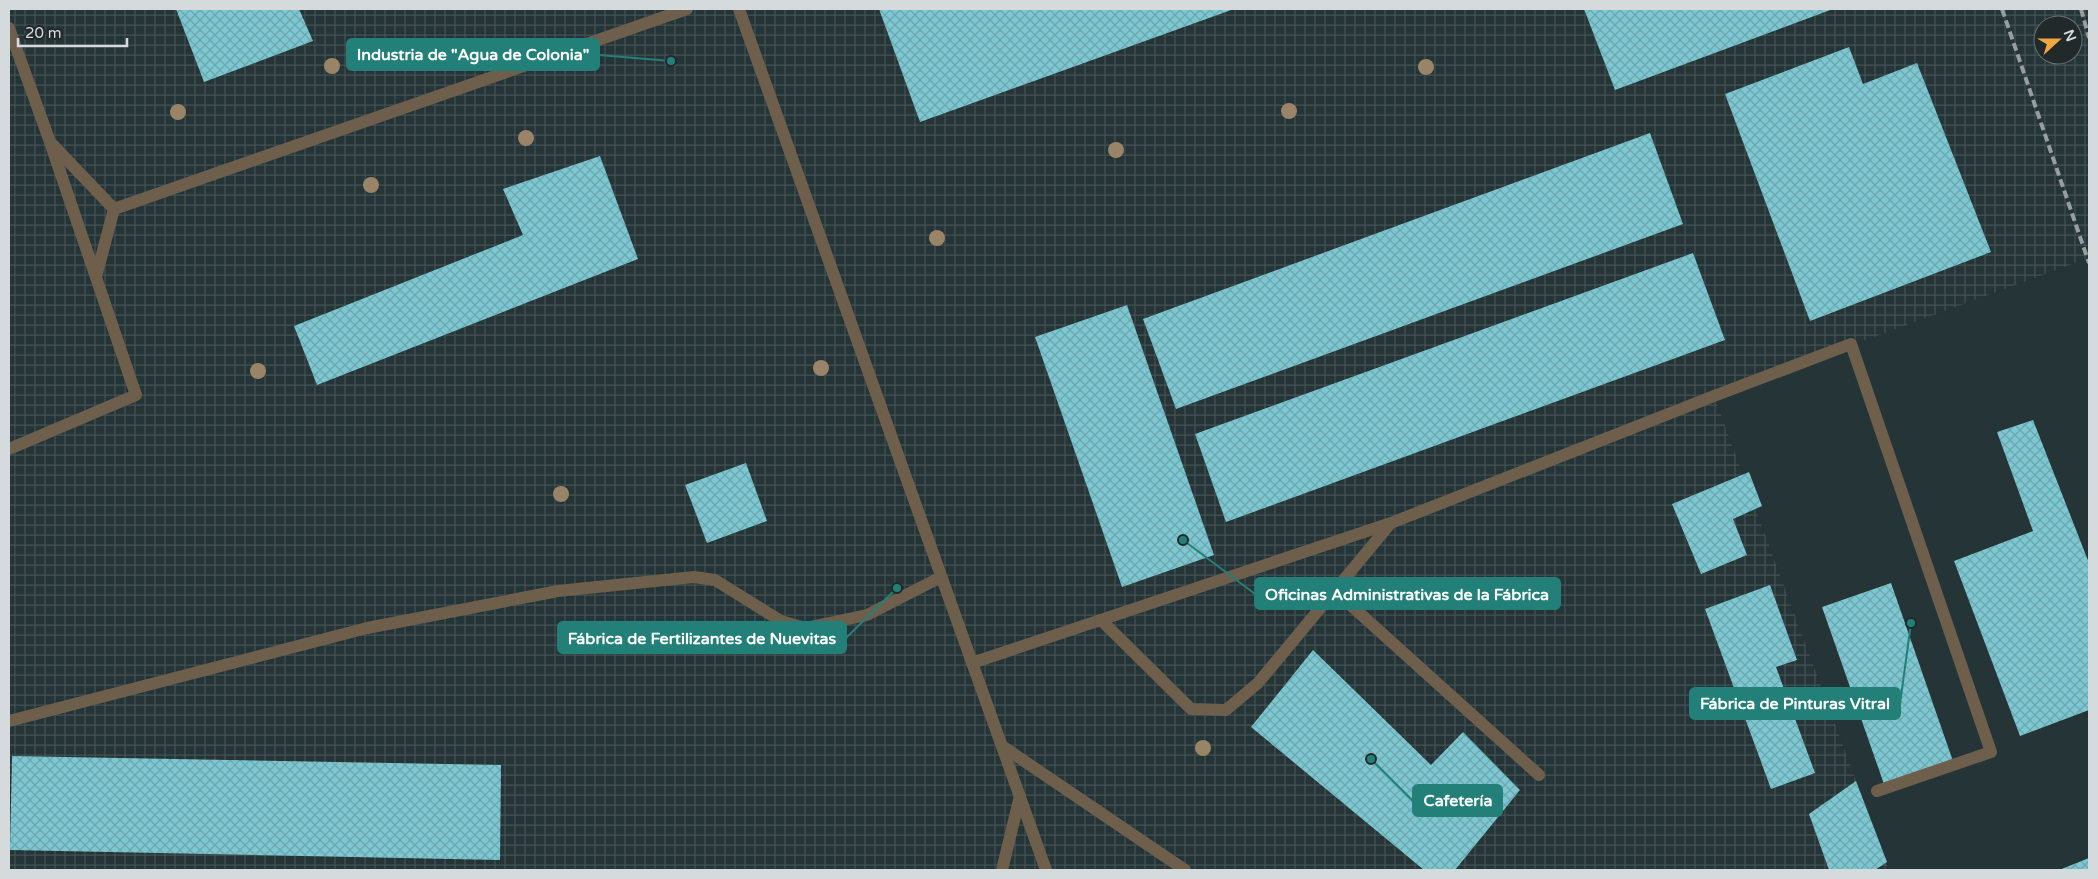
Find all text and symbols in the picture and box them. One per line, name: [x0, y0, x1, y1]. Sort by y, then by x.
scale bar: [18, 15, 126, 47]
north arrow: [2033, 15, 2083, 65]
text: 20 m: [25, 24, 62, 42]
text: N: [2060, 27, 2080, 44]
callout: Industria de "Agua de Colonia": [347, 39, 599, 70]
text: Industria de "Agua de Colonia": [357, 45, 589, 65]
callout: Oficinas Administrativas de la Fábrica: [1255, 578, 1560, 609]
text: Oficinas Administrativas de la Fábrica: [1265, 585, 1549, 605]
callout: Fábrica de Fertilizantes de Nuevitas: [558, 622, 846, 653]
text: Fábrica de Fertilizantes de Nuevitas: [568, 629, 837, 649]
callout: Fábrica de Pinturas Vitral: [1690, 688, 1900, 719]
text: Fábrica de Pinturas Vitral: [1700, 694, 1890, 714]
callout: Cafetería: [1413, 785, 1502, 816]
text: Cafetería: [1424, 791, 1492, 811]

